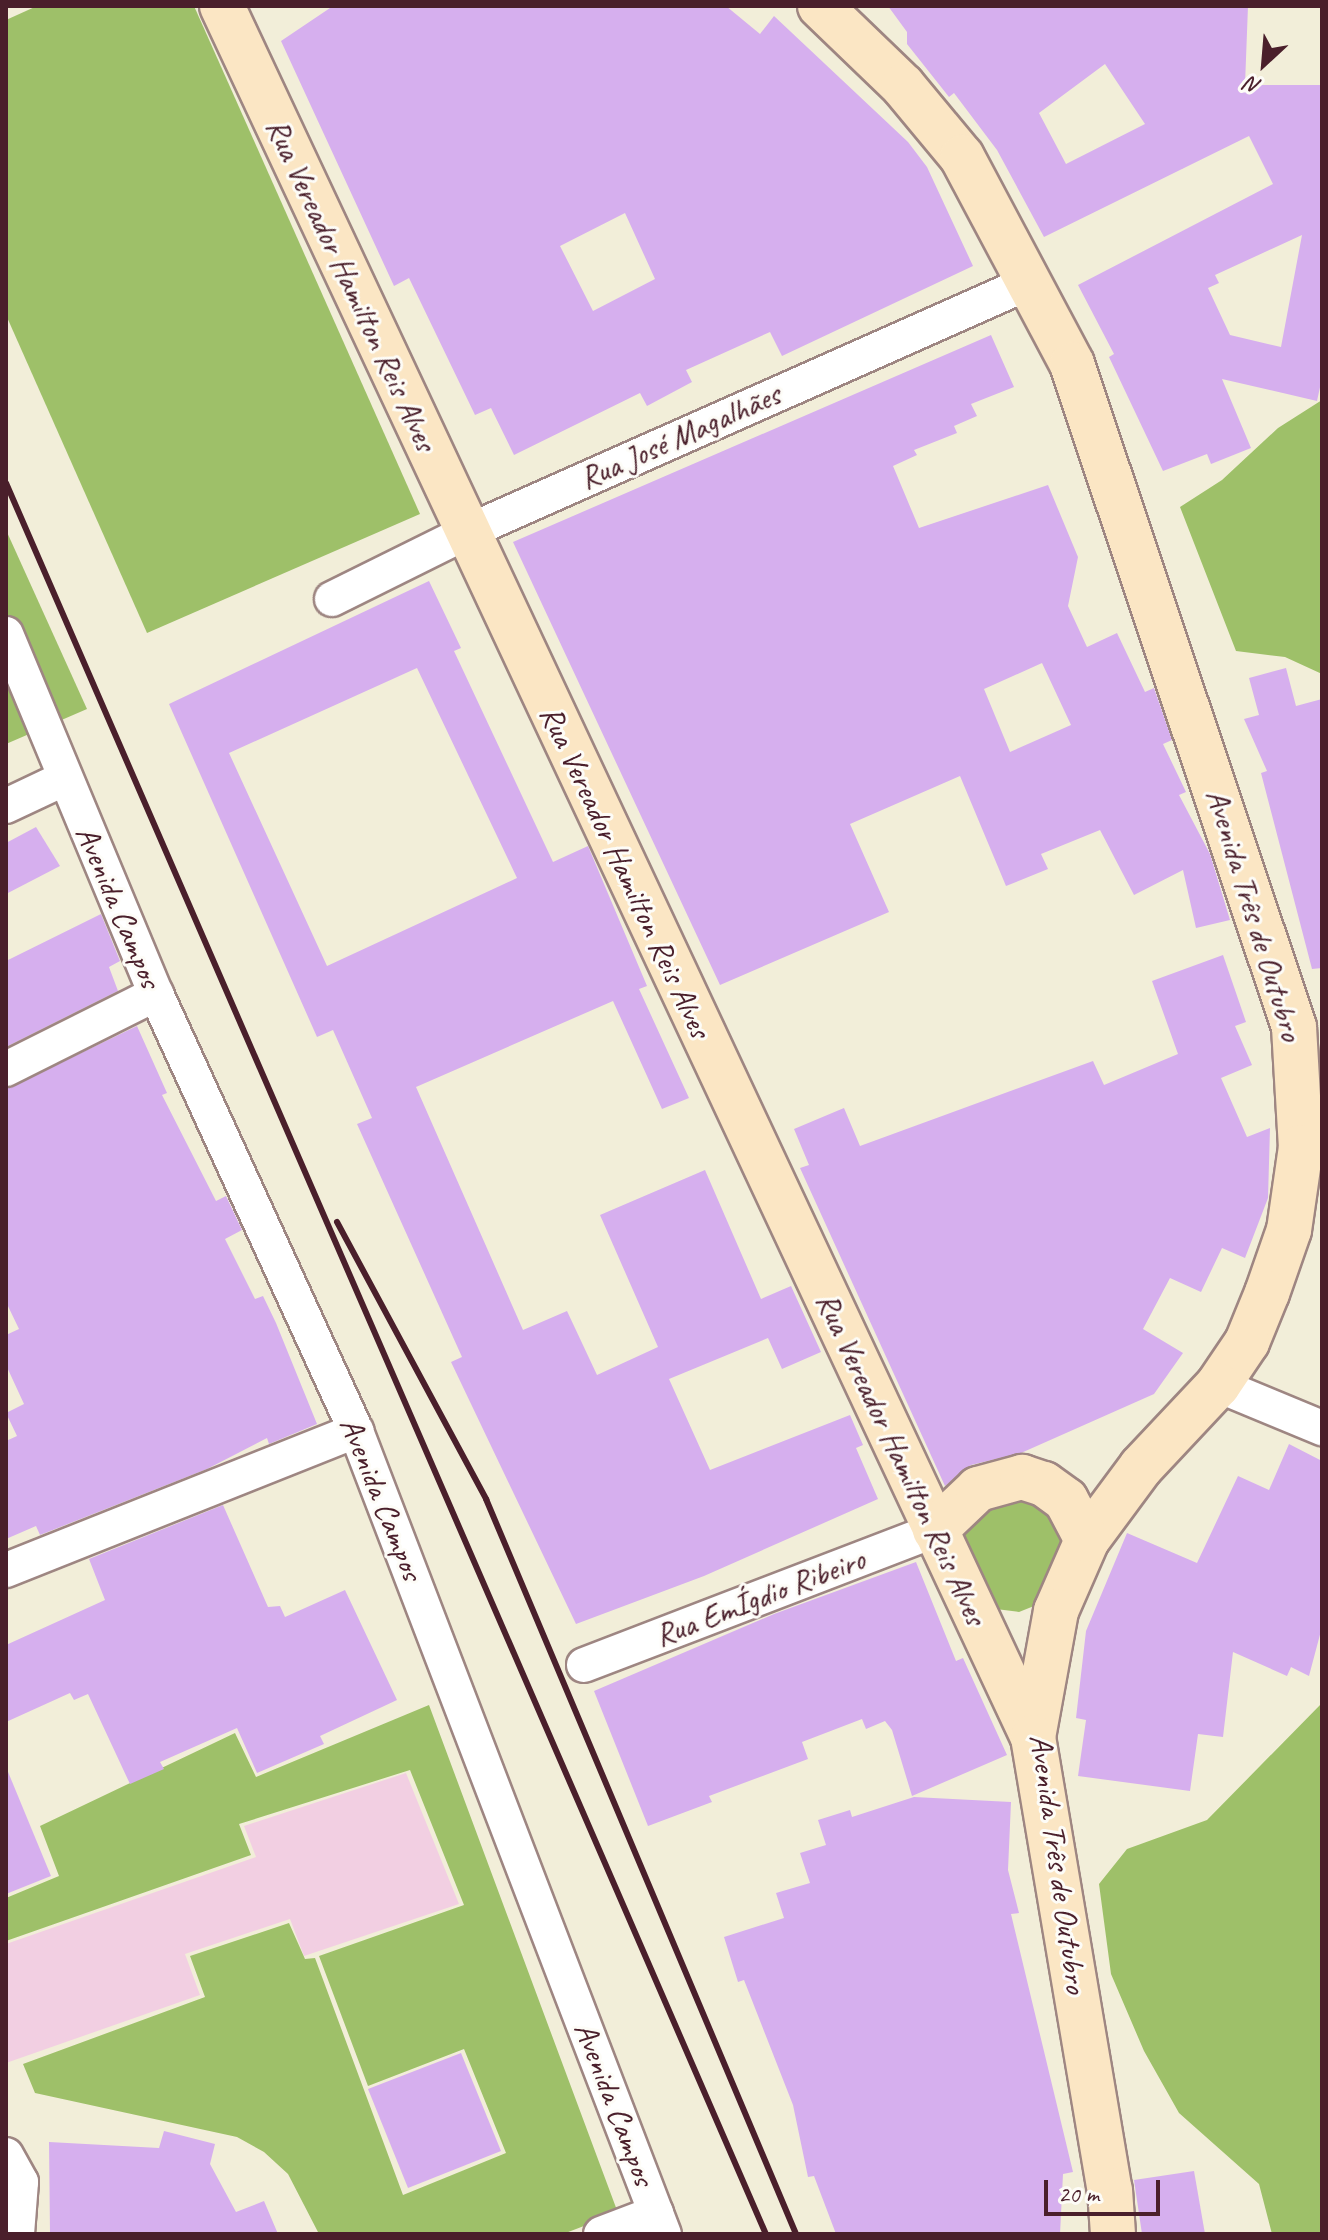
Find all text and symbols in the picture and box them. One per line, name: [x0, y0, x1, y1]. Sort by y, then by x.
north arrow: [1224, 24, 1304, 104]
text: N: [1241, 70, 1266, 101]
street label: Rua Vereador Hamilton Reis Alves: [257, 113, 445, 457]
street label: Rua José Magalhães: [574, 376, 786, 498]
street label: Rua Vereador Hamilton Reis Alves: [531, 700, 719, 1044]
street label: Avenida Três de Outubro: [1197, 785, 1311, 1045]
street label: Avenida Campos: [67, 820, 169, 994]
street label: Rua Vereador Hamilton Reis Alves: [807, 1287, 995, 1631]
street label: Avenida Campos: [331, 1412, 431, 1586]
street label: Rua EmÍgdio Ribeiro: [650, 1540, 870, 1656]
street label: Avenida Três de Outubro: [1021, 1732, 1095, 1996]
street label: Avenida Campos: [565, 2017, 663, 2191]
scale bar: [1048, 2164, 1164, 2214]
text: 20 m: [1058, 2179, 1099, 2209]

